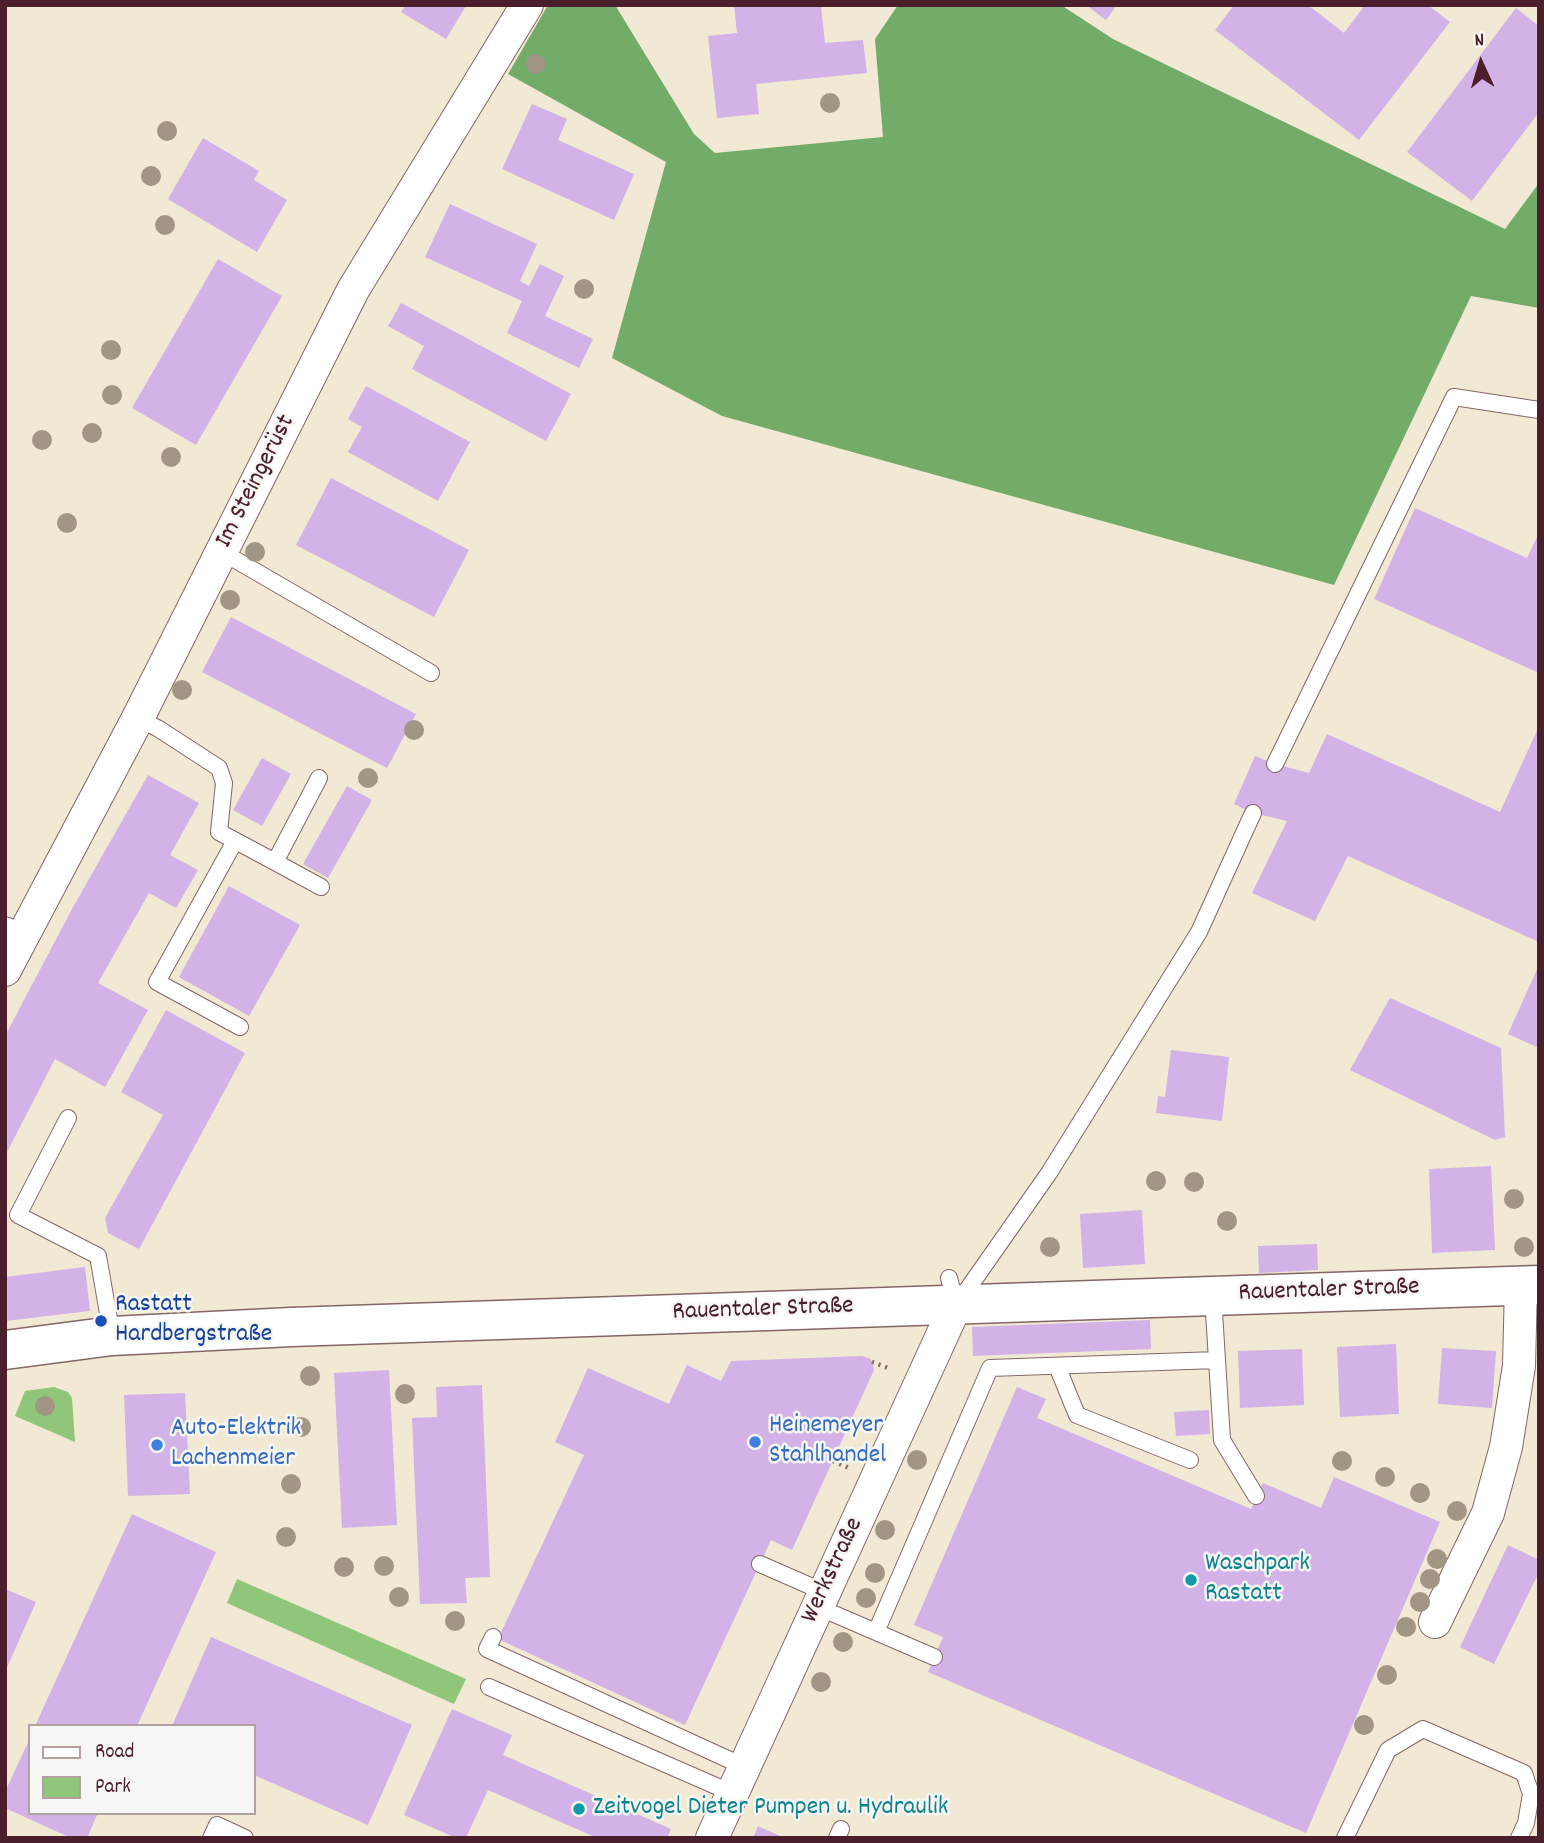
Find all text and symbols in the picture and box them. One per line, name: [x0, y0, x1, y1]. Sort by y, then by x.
north arrow: [1446, 28, 1516, 98]
text: N: [1474, 28, 1485, 55]
street label: Im Steingerüst: [210, 410, 304, 554]
street label: Rauentaler Straße: [1238, 1273, 1420, 1311]
place label: Rastatt Hardbergstraße: [115, 1290, 272, 1352]
street label: Rauentaler Straße: [672, 1292, 854, 1330]
marker: Rastatt Hardbergstraße: [93, 1313, 109, 1329]
place label: Heinemeyer Stahlhandel: [769, 1411, 886, 1472]
place label: Auto-Elektrik Lachenmeier: [171, 1414, 301, 1476]
marker: Heinemeyer Stahlhandel: [747, 1434, 763, 1450]
marker: Auto-Elektrik Lachenmeier: [149, 1437, 165, 1453]
street label: Werkstraße: [796, 1513, 872, 1629]
place label: Waschpark Rastatt: [1205, 1549, 1310, 1610]
marker: Waschpark Rastatt: [1183, 1572, 1199, 1588]
legend: [28, 1724, 256, 1815]
text: Road: [95, 1738, 134, 1768]
text: Park: [95, 1773, 131, 1803]
place label: Zeitvogel Dieter Pumpen u. Hydraulik: [593, 1793, 948, 1825]
marker: Zeitvogel Dieter Pumpen u. Hydraulik: [571, 1801, 587, 1817]

